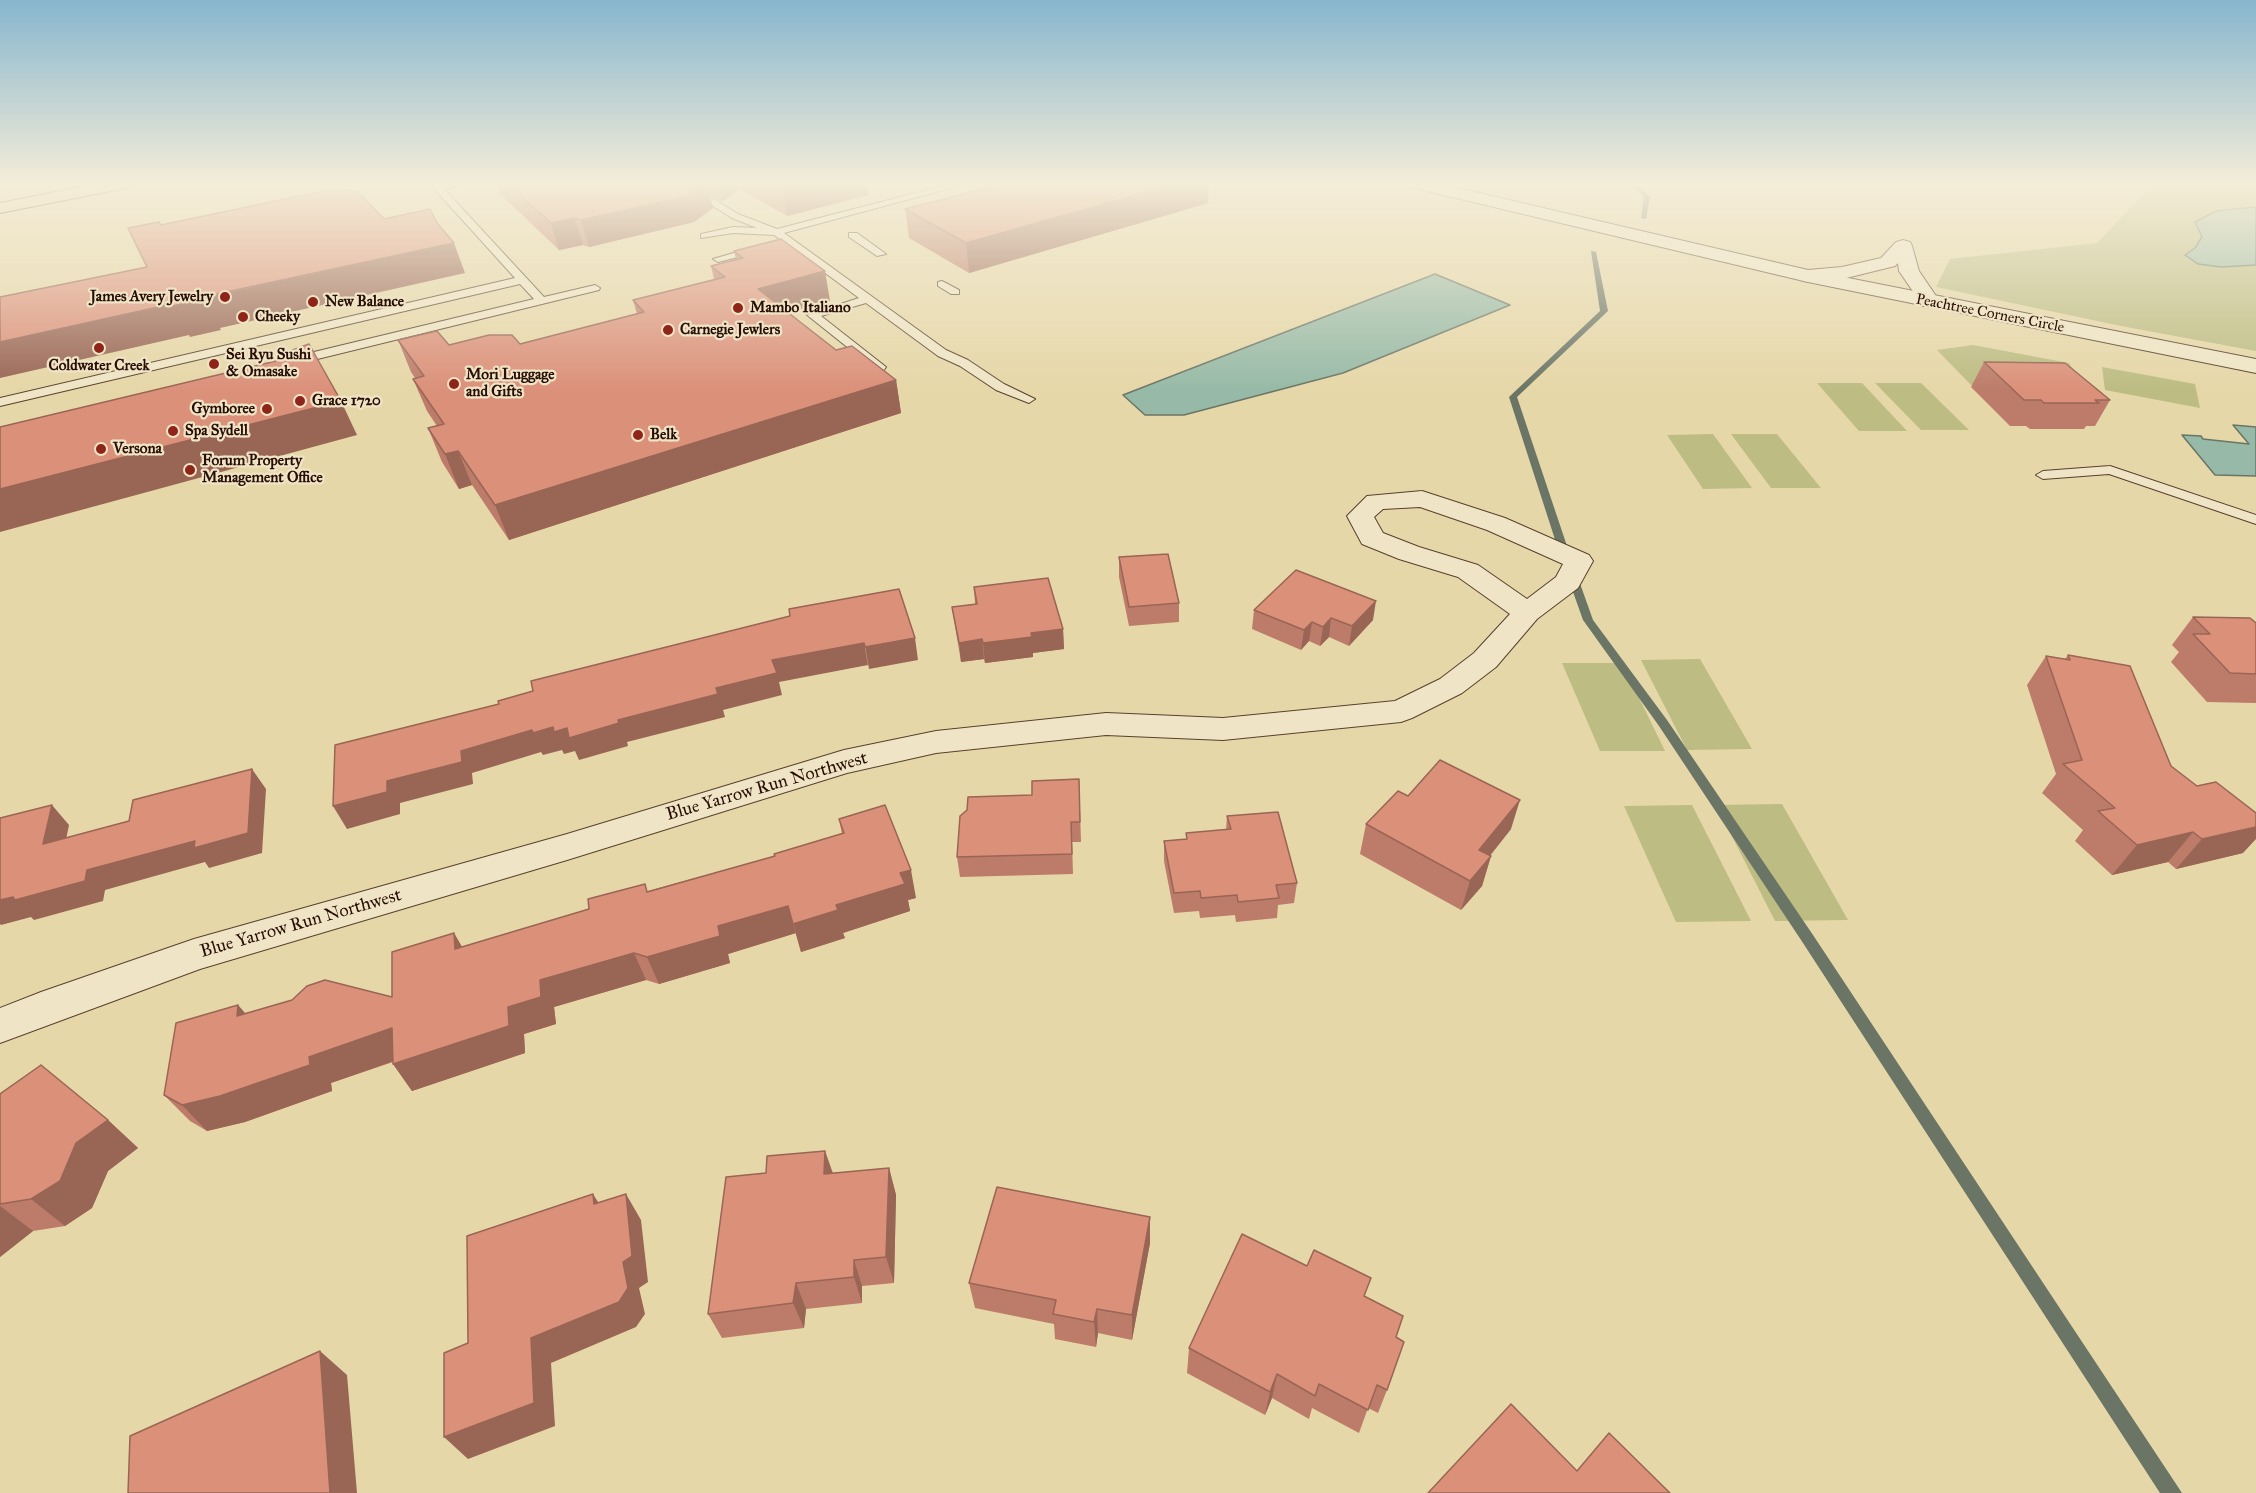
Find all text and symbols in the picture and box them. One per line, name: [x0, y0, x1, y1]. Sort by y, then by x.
place label: James Avery Jewelry: [90, 288, 213, 306]
marker: James Avery Jewelry: [218, 290, 232, 304]
street label: Peachtree Corners Circle: [1914, 291, 2066, 337]
place label: New Balance: [325, 293, 404, 311]
marker: New Balance: [306, 295, 320, 309]
place label: Mambo Italiano: [750, 299, 851, 317]
marker: Mambo Italiano: [731, 301, 745, 315]
place label: Cheeky: [255, 308, 300, 326]
marker: Cheeky: [236, 310, 250, 324]
place label: Carnegie Jewlers: [680, 321, 780, 339]
marker: Carnegie Jewlers: [661, 323, 675, 337]
marker: Coldwater Creek: [92, 341, 106, 355]
place label: Sei Ryu Sushi & Omasake: [226, 346, 311, 381]
place label: Coldwater Creek: [48, 357, 150, 375]
marker: Sei Ryu Sushi & Omasake: [207, 357, 221, 371]
place label: Mori Luggage and Gifts: [466, 366, 555, 401]
marker: Mori Luggage and Gifts: [447, 377, 461, 391]
place label: Grace 1720: [312, 392, 381, 410]
marker: Grace 1720: [293, 394, 307, 408]
place label: Gymboree: [192, 400, 255, 418]
marker: Gymboree: [260, 402, 274, 416]
place label: Spa Sydell: [185, 422, 248, 440]
marker: Spa Sydell: [166, 424, 180, 438]
place label: Belk: [650, 426, 677, 444]
marker: Belk: [631, 428, 645, 442]
place label: Versona: [113, 440, 162, 458]
marker: Versona: [94, 442, 108, 456]
place label: Forum Property Management Office: [202, 452, 323, 487]
marker: Forum Property Management Office: [183, 463, 197, 477]
street label: Blue Yarrow Run Northwest: [664, 748, 870, 826]
street label: Blue Yarrow Run Northwest: [198, 885, 404, 963]

